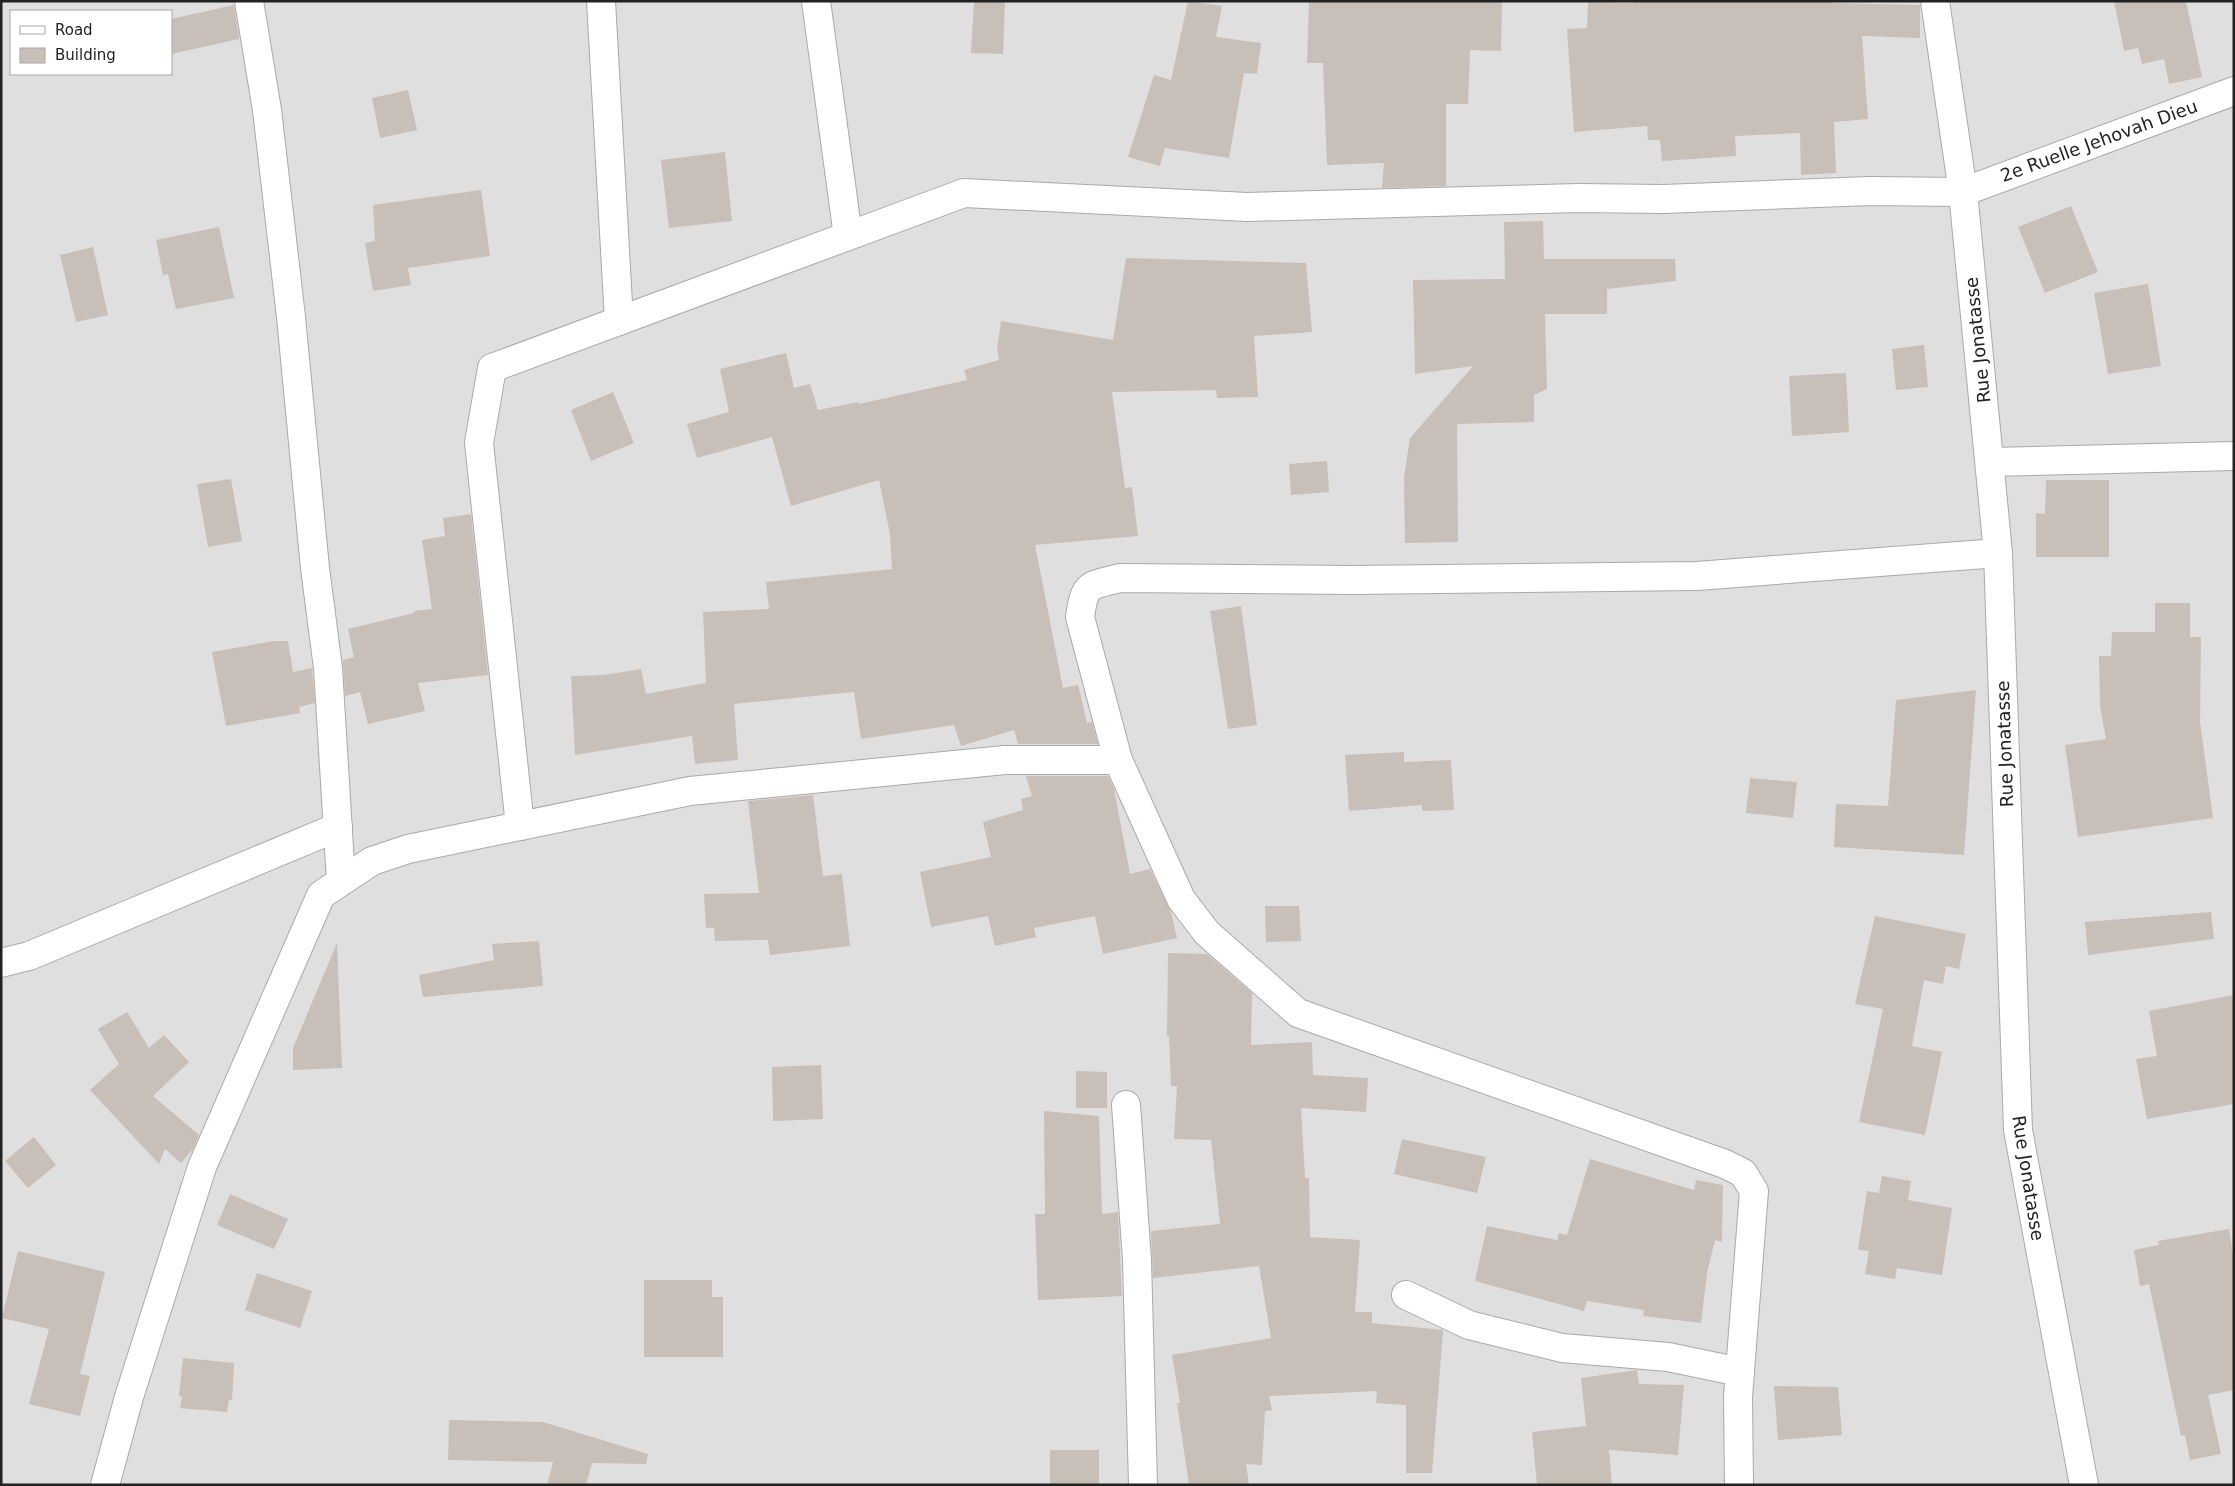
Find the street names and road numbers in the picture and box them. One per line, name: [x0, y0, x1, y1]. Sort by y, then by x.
street label: 2e Ruelle Jehovah Dieu: [1997, 95, 2200, 186]
street label: Rue Jonatasse: [1960, 276, 1995, 404]
street label: Rue Jonatasse: [1992, 680, 2017, 808]
street label: Rue Jonatasse: [2008, 1114, 2049, 1242]

